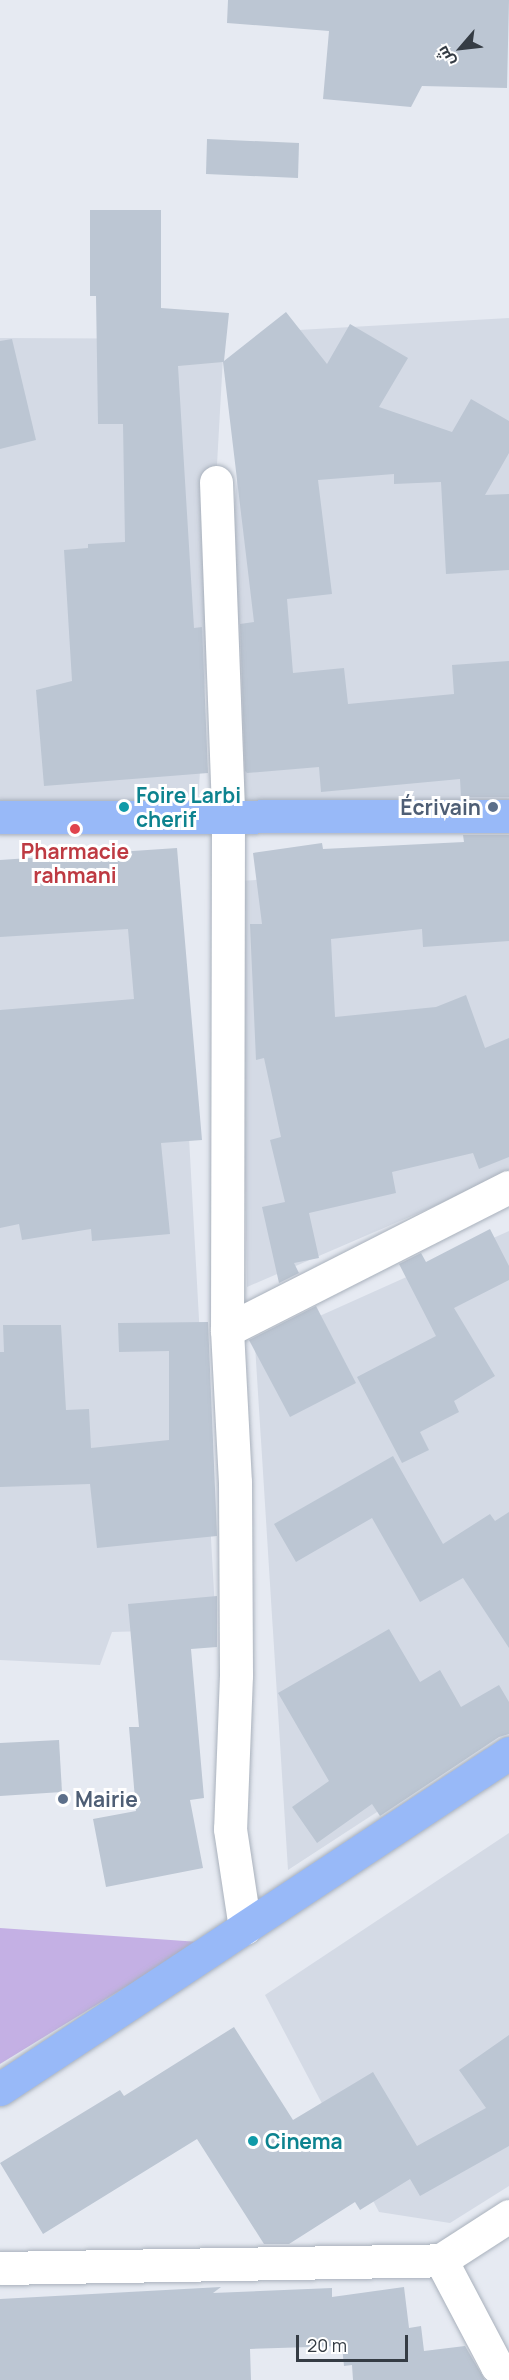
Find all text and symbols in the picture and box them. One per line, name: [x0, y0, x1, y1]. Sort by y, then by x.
north arrow: [431, 18, 491, 78]
text: ش: [431, 42, 460, 71]
place label: Foire Larbi cherif: [136, 782, 241, 832]
place label: Écrivain: [400, 794, 481, 820]
marker: Foire Larbi cherif: [117, 800, 131, 814]
marker: Écrivain: [486, 800, 500, 814]
marker: Pharmacie rahmani: [68, 822, 82, 836]
place label: Pharmacie rahmani: [21, 838, 129, 888]
place label: Mairie: [75, 1786, 138, 1812]
marker: Mairie: [56, 1792, 70, 1806]
place label: Cinema: [265, 2128, 343, 2154]
marker: Cinema: [246, 2134, 260, 2148]
scale bar: [299, 2323, 412, 2361]
text: 20 m: [307, 2333, 347, 2357]

